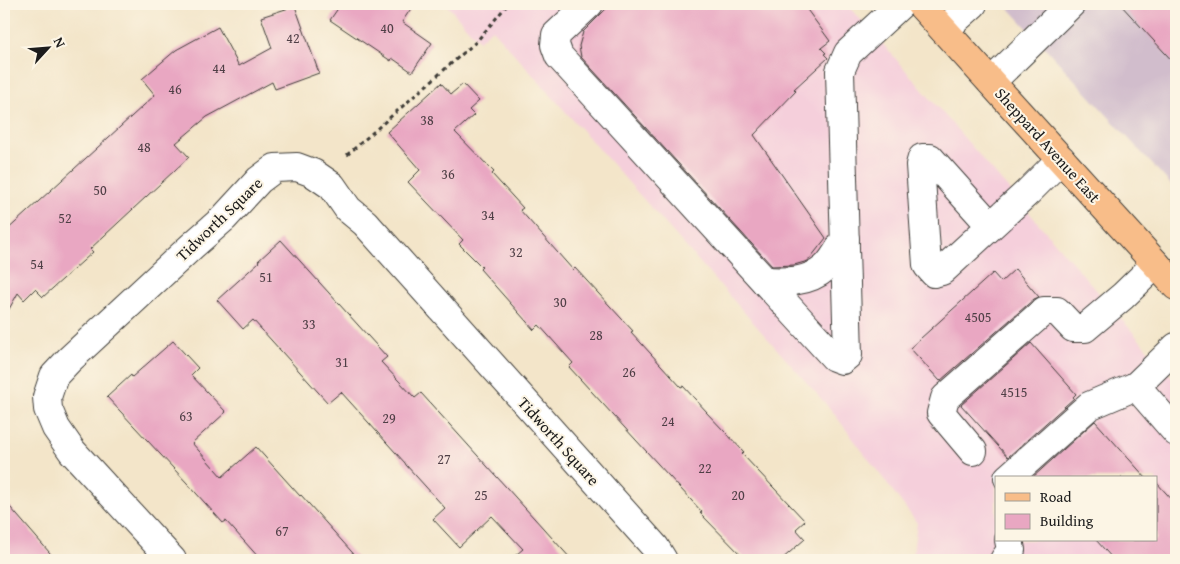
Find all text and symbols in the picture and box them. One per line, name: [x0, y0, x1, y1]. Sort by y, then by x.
house number: 40: [380, 18, 394, 38]
north arrow: [22, 22, 72, 72]
house number: 42: [286, 28, 300, 48]
text: N: [49, 34, 71, 51]
house number: 44: [212, 58, 226, 78]
house number: 46: [168, 79, 182, 99]
street label: Sheppard Avenue East: [990, 82, 1107, 208]
house number: 38: [420, 110, 434, 130]
house number: 48: [137, 137, 151, 157]
house number: 36: [441, 164, 455, 184]
street label: Tidworth Square: [170, 171, 268, 267]
house number: 50: [93, 180, 107, 200]
house number: 34: [481, 205, 495, 225]
house number: 52: [58, 208, 72, 228]
house number: 32: [509, 242, 523, 262]
house number: 54: [30, 254, 44, 274]
house number: 51: [259, 267, 273, 287]
house number: 30: [553, 292, 567, 312]
house number: 4505: [965, 307, 991, 327]
house number: 33: [302, 314, 316, 334]
house number: 28: [589, 325, 603, 345]
house number: 31: [335, 352, 349, 372]
house number: 26: [622, 362, 636, 382]
house number: 4515: [1001, 382, 1027, 402]
street label: Tidworth Square: [512, 391, 606, 491]
house number: 63: [179, 406, 193, 426]
house number: 29: [382, 408, 396, 428]
house number: 24: [661, 411, 675, 431]
house number: 27: [437, 449, 451, 469]
house number: 22: [698, 458, 712, 478]
legend: [995, 476, 1158, 542]
house number: 25: [474, 485, 488, 505]
house number: 20: [731, 485, 745, 505]
text: Road: [1040, 486, 1071, 507]
text: Building: [1040, 510, 1094, 531]
house number: 67: [275, 521, 289, 541]

